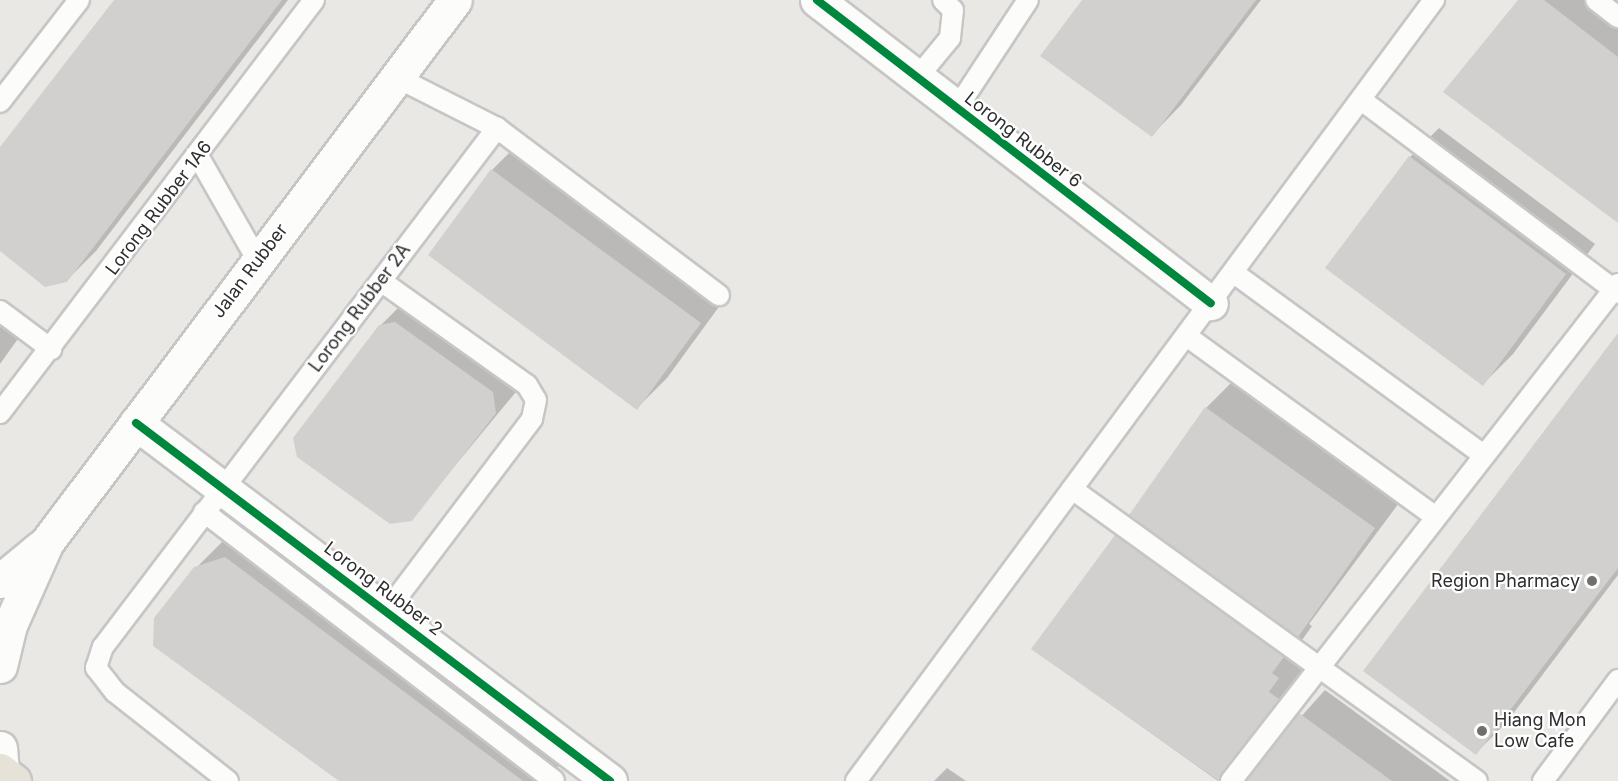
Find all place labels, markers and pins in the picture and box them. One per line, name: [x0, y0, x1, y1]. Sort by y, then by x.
place label: Region Pharmacy: [1431, 570, 1580, 592]
marker: Region Pharmacy: [1585, 574, 1599, 588]
place label: Hiang Mon Low Cafe: [1494, 710, 1586, 752]
marker: Hiang Mon Low Cafe: [1475, 724, 1489, 738]

